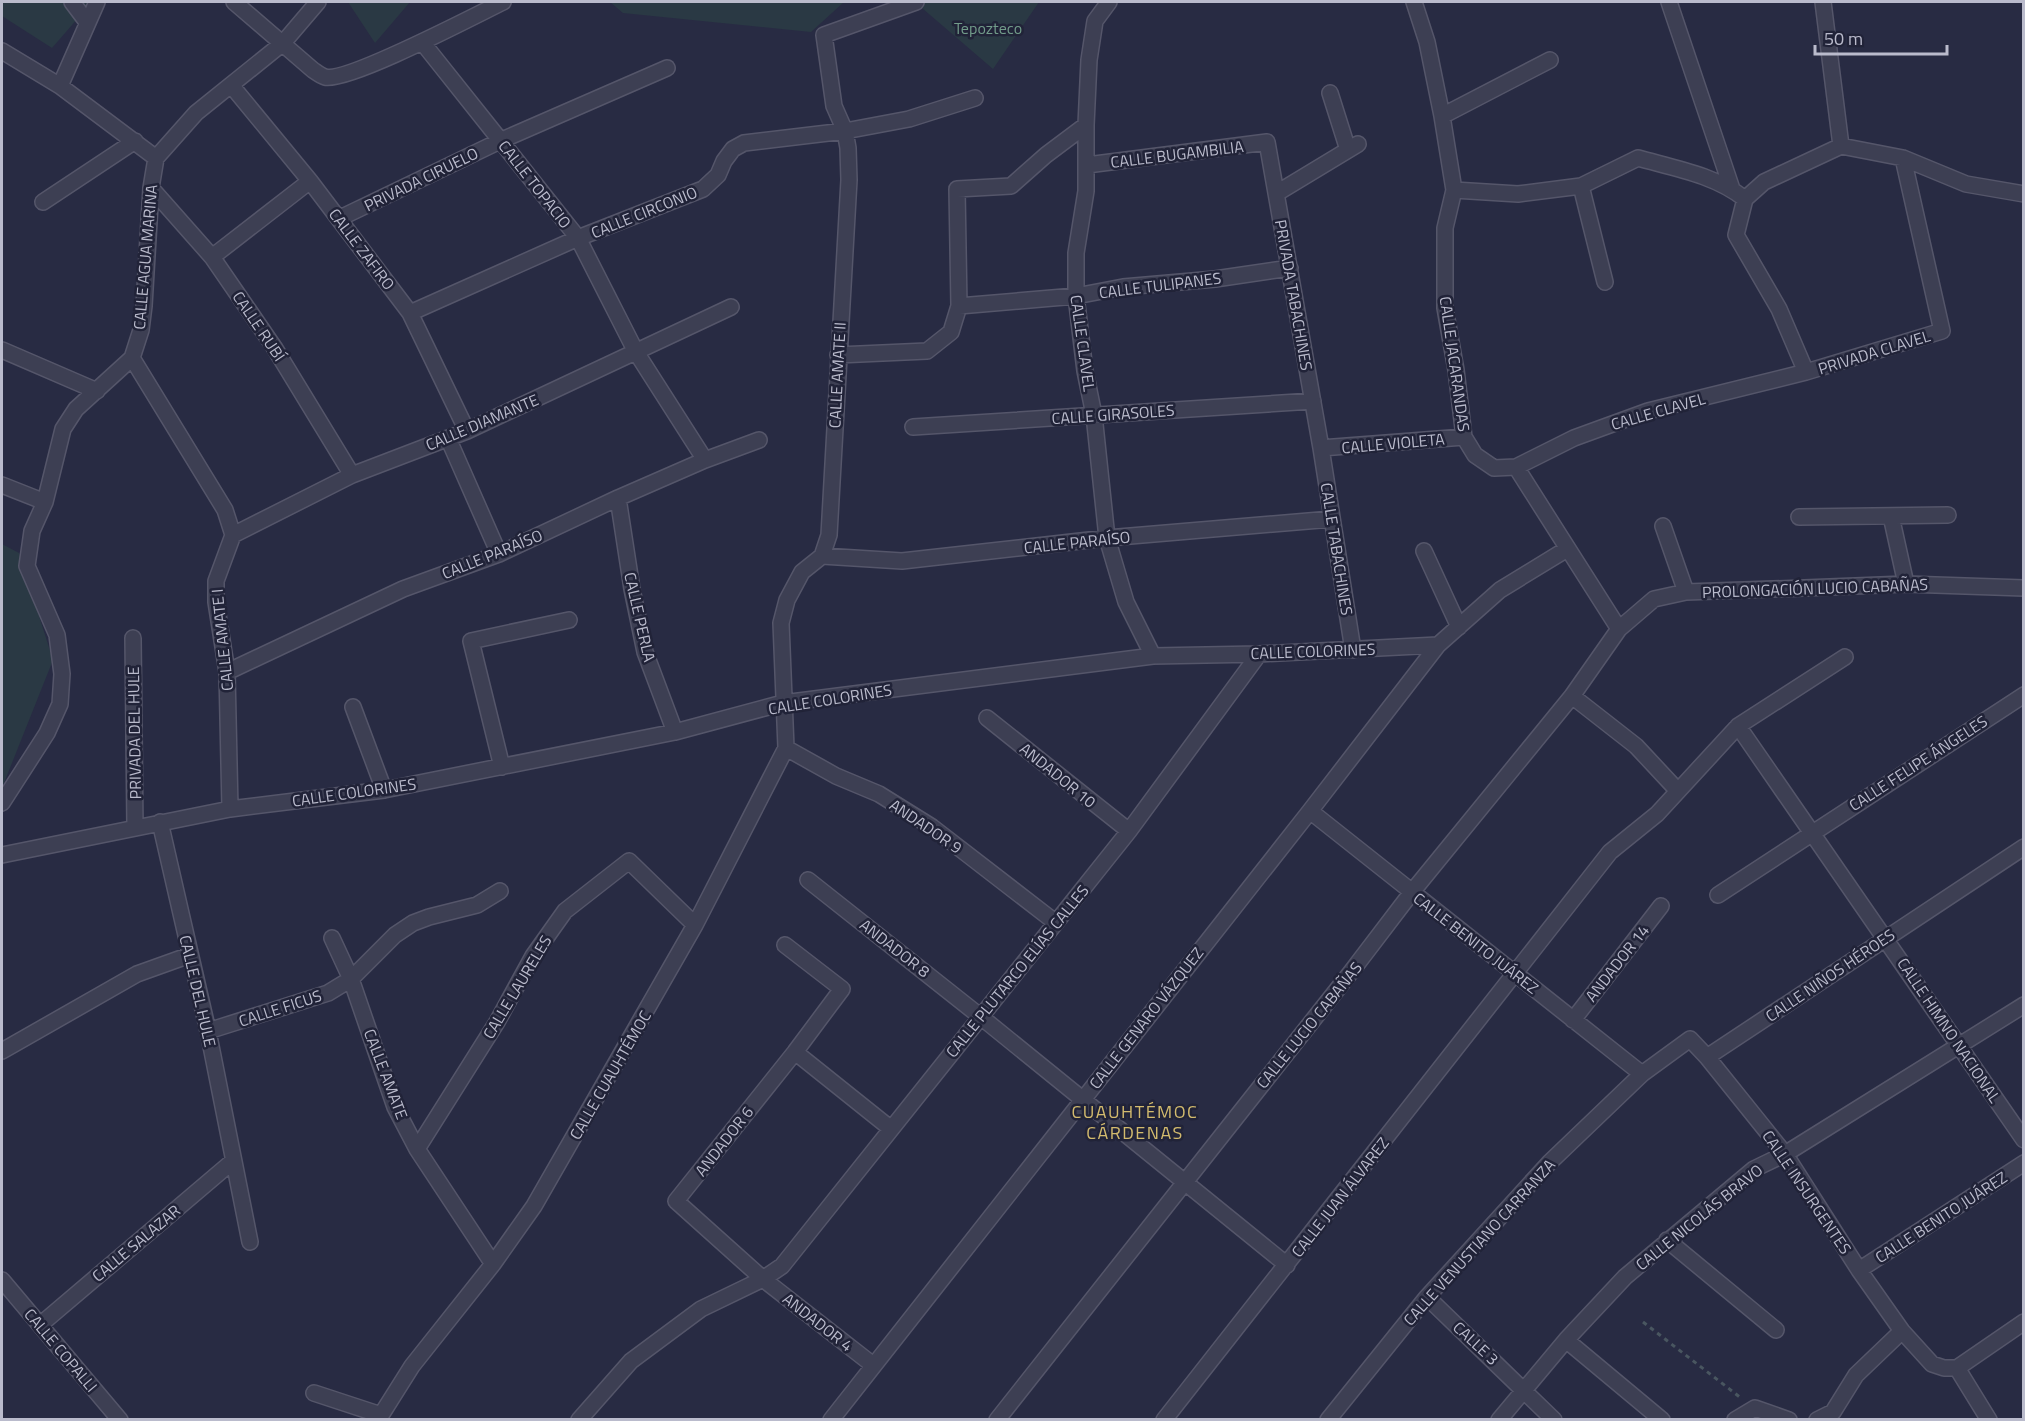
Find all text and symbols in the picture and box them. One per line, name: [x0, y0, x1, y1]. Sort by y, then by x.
park label: Tepozteco: [954, 16, 1022, 40]
scale bar: [1815, 18, 1947, 56]
text: 50 m: [1824, 25, 1863, 52]
street label: CALLE BUGAMBILIA: [1109, 134, 1245, 174]
street label: CALLE TOPACIO: [493, 135, 577, 233]
street label: PRIVADA CIRUELO: [360, 141, 482, 217]
street label: CALLE CIRCONIO: [587, 180, 701, 244]
street label: CALLE AGUA MARINA: [127, 183, 163, 331]
street label: CALLE ZAFIRO: [323, 203, 401, 295]
street label: PRIVADA TABACHINES: [1269, 218, 1319, 372]
street label: CALLE TULIPANES: [1097, 266, 1223, 304]
street label: CALLE RUBÍ: [227, 286, 292, 367]
street label: CALLE CLAVEL: [1064, 293, 1102, 393]
street label: CALLE JACARANDAS: [1434, 295, 1476, 433]
street label: CALLE AMATE II: [822, 321, 852, 429]
street label: PRIVADA CLAVEL: [1815, 323, 1933, 380]
street label: CALLE CLAVEL: [1608, 386, 1708, 436]
street label: CALLE DIAMANTE: [422, 387, 542, 457]
street label: CALLE GIRASOLES: [1051, 398, 1175, 430]
street label: CALLE VIOLETA: [1340, 426, 1446, 459]
street label: CALLE TABACHINES: [1315, 481, 1359, 617]
street label: CALLE PARAÍSO: [438, 523, 546, 585]
street label: CALLE PARAÍSO: [1023, 524, 1131, 560]
street label: CALLE PERLA: [618, 570, 662, 665]
street label: PROLONGACIÓN LUCIO CABAÑAS: [1702, 572, 1928, 604]
street label: CALLE AMATE I: [205, 588, 239, 692]
street label: CALLE COLORINES: [1250, 637, 1376, 665]
street label: PRIVADA DEL HULE: [121, 666, 147, 800]
street label: CALLE COLORINES: [766, 677, 894, 721]
street label: CALLE FELIPE ÁNGELES: [1844, 709, 1992, 817]
street label: ANDADOR 10: [1015, 737, 1101, 813]
street label: CALLE COLORINES: [290, 771, 418, 813]
street label: ANDADOR 9: [885, 793, 967, 859]
street label: CALLE PLUTARCO ELÍAS CALLES: [940, 880, 1094, 1062]
street label: CALLE BENITO JUÁREZ: [1408, 886, 1544, 1000]
street label: ANDADOR 8: [855, 913, 935, 983]
street label: ANDADOR 14: [1579, 919, 1655, 1007]
street label: CALLE NIÑOS HÉROES: [1760, 923, 1900, 1027]
street label: CALLE LAURELES: [477, 931, 557, 1043]
street label: CALLE DEL HULE: [173, 933, 223, 1049]
street label: CALLE GENARO VÁZQUEZ: [1083, 942, 1209, 1094]
street label: CALLE HIMNO NACIONAL: [1891, 953, 2007, 1108]
street label: CALLE LUCIO CABAÑAS: [1250, 957, 1368, 1093]
street label: CALLE FICUS: [235, 983, 325, 1033]
street label: CALLE CUAUHTÉMOC: [563, 1006, 657, 1144]
street label: CALLE AMATE: [358, 1025, 414, 1123]
district label: CUAUHTÉMOC CÁRDENAS: [1072, 1098, 1198, 1146]
street label: ANDADOR 6: [689, 1101, 759, 1181]
street label: CALLE INSURGENTES: [1757, 1125, 1857, 1259]
street label: CALLE JUAN ÁLVAREZ: [1285, 1132, 1395, 1262]
street label: CALLE VENUSTIANO CARRANZA: [1397, 1153, 1561, 1331]
street label: CALLE NICOLÁS BRAVO: [1630, 1158, 1768, 1276]
street label: CALLE BENITO JUÁREZ: [1870, 1165, 2012, 1269]
street label: CALLE SALAZAR: [86, 1199, 186, 1287]
street label: ANDADOR 4: [778, 1287, 858, 1357]
street label: CALLE COPALLI: [19, 1303, 103, 1397]
street label: CALLE 3: [1448, 1316, 1504, 1370]

